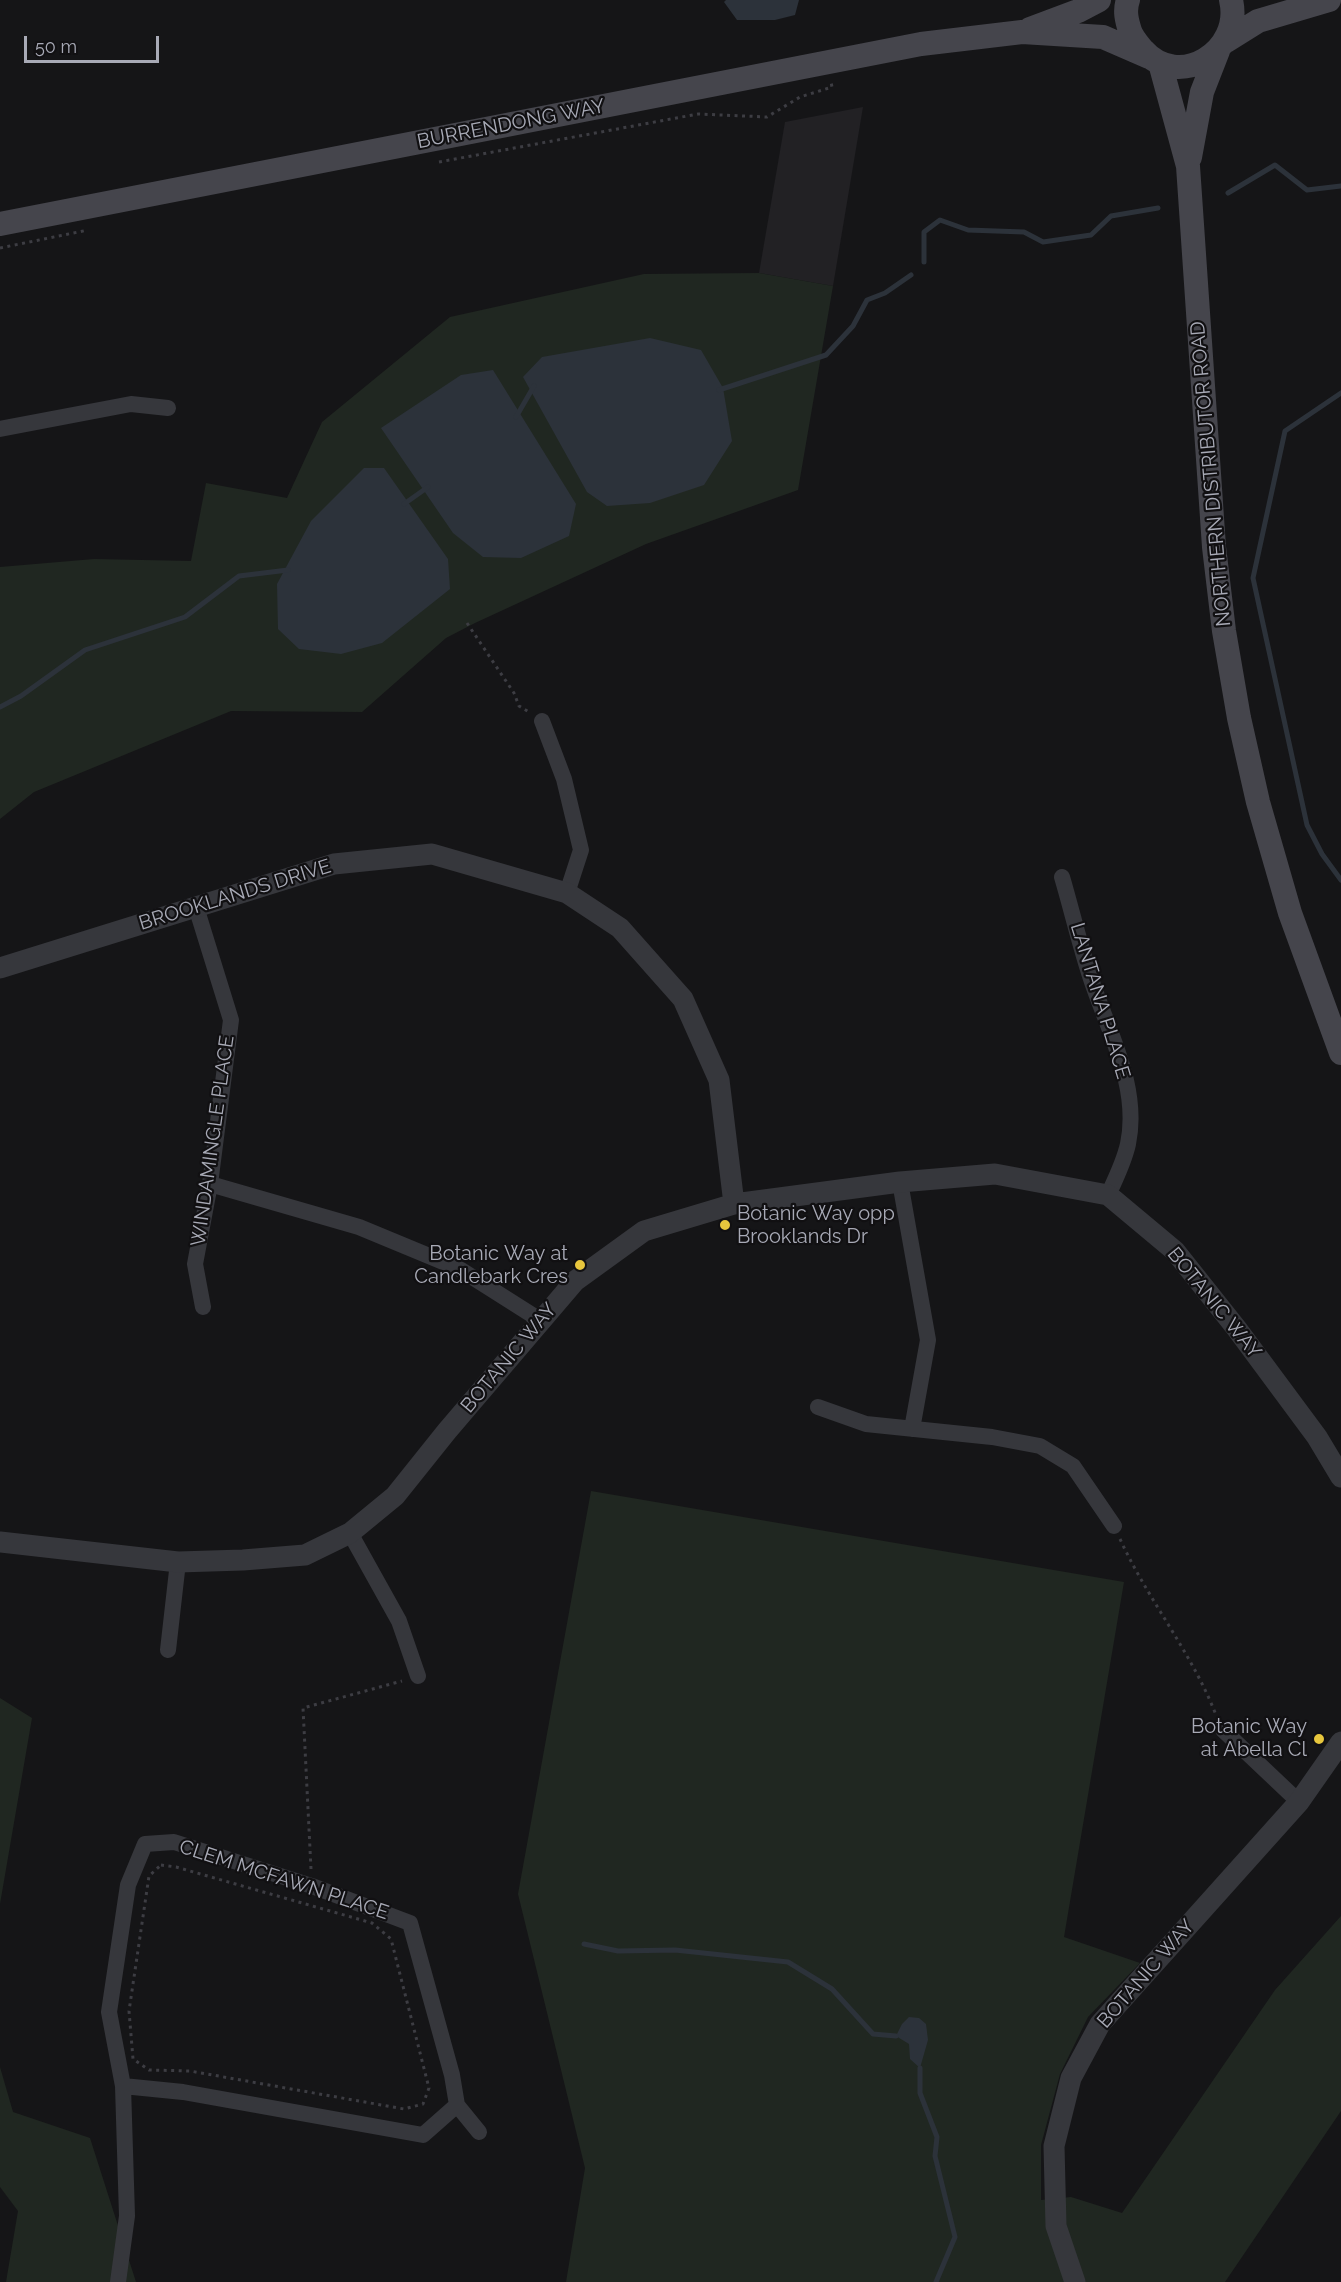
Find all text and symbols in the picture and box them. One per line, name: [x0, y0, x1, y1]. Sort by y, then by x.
scale bar: [27, 24, 162, 62]
text: 50 m: [35, 36, 77, 57]
street label: BURRENDONG WAY: [415, 94, 607, 154]
street label: NORTHERN DISTRIBUTOR ROAD: [1186, 320, 1236, 628]
street label: BROOKLANDS DRIVE: [136, 854, 334, 936]
street label: LANTANA PLACE: [1065, 920, 1135, 1082]
street label: WINDAMINGLE PLACE: [186, 1034, 240, 1248]
place label: Botanic Way opp Brooklands Dr: [737, 1202, 895, 1249]
marker: Botanic Way opp Brooklands Dr: [718, 1218, 732, 1232]
place label: Botanic Way at Candlebark Cres: [414, 1242, 568, 1289]
street label: BOTANIC WAY: [1162, 1243, 1266, 1363]
marker: Botanic Way at Candlebark Cres: [573, 1258, 587, 1272]
street label: BOTANIC WAY: [456, 1298, 562, 1418]
place label: Botanic Way at Abella Cl: [1191, 1715, 1307, 1762]
marker: Botanic Way at Abella Cl: [1312, 1732, 1326, 1746]
street label: CLEM MCFAWN PLACE: [176, 1835, 392, 1925]
street label: BOTANIC WAY: [1092, 1915, 1200, 2033]

